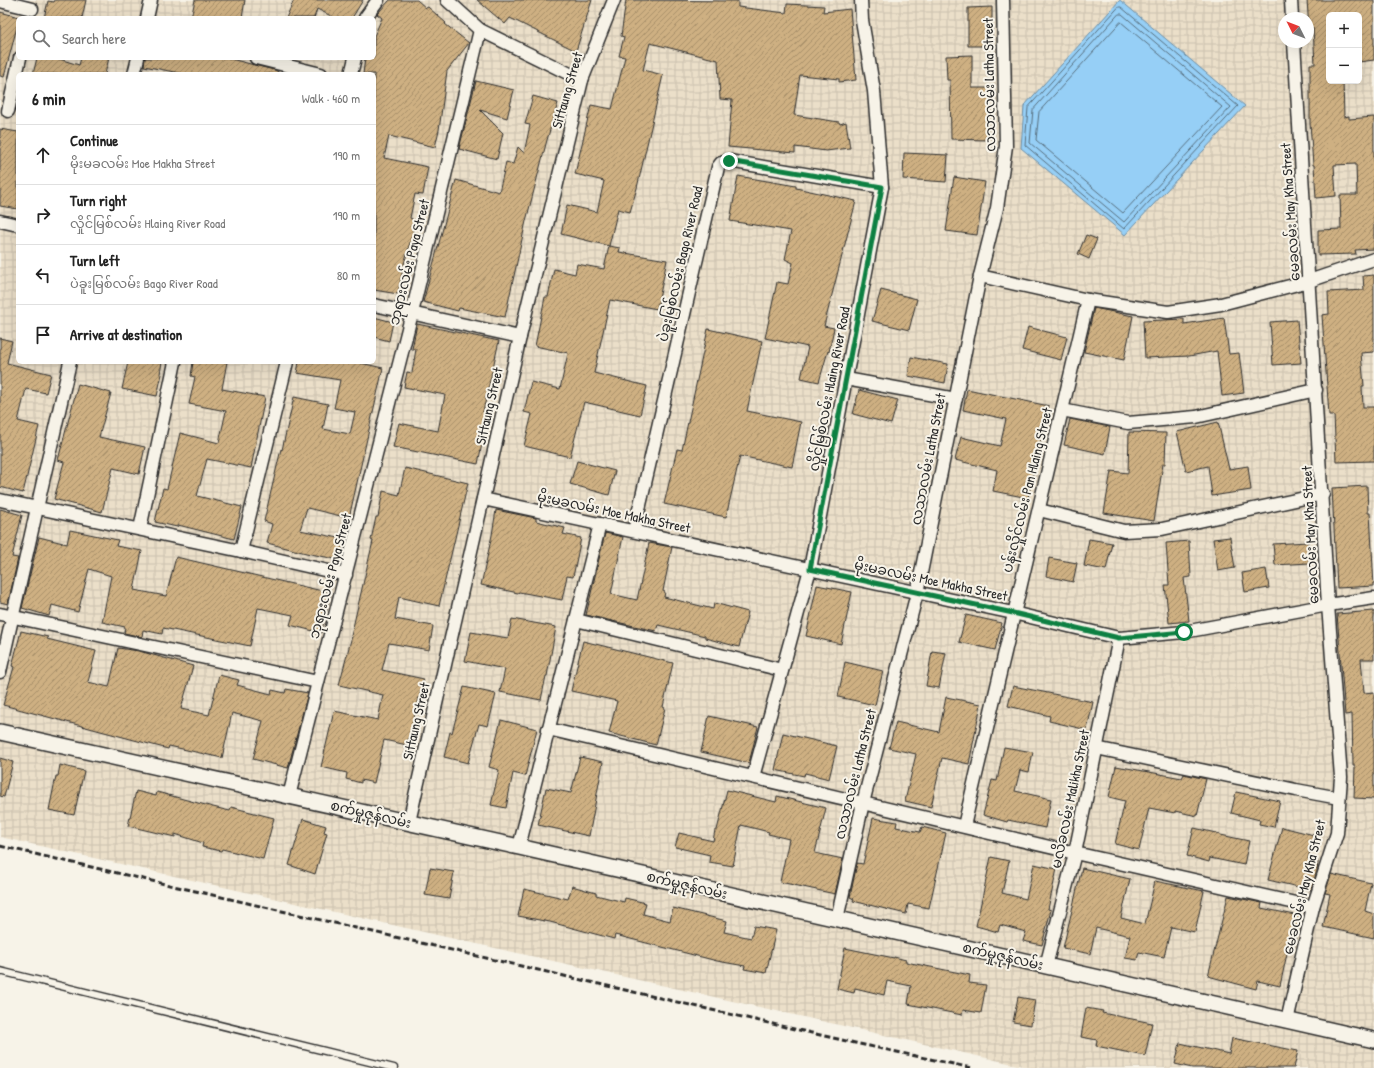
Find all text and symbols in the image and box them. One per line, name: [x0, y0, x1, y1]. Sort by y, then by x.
north arrow: [1278, 12, 1314, 48]
map controls: [1326, 12, 1362, 84]
button: +: [1326, 12, 1362, 48]
search box: [16, 16, 376, 60]
street label: လသာလမ်း Latha Street: [978, 18, 999, 152]
icon: search: [30, 27, 52, 49]
text: Search here: [62, 28, 126, 49]
button: −: [1326, 48, 1362, 84]
street label: Sittaung Street: [547, 49, 588, 131]
text: 6 min: [32, 87, 66, 110]
text: Walk · 460 m: [302, 89, 360, 107]
text: Continue: [70, 130, 118, 151]
street label: မေခလမ်း May Kha Street: [1275, 142, 1305, 282]
icon: ahead: [32, 144, 54, 166]
text: 190 m: [333, 146, 360, 164]
route end: [720, 152, 738, 170]
text: မိုးမခလမ်း Moe Makha Street: [70, 154, 215, 172]
street label: ပဲခူးမြစ်လမ်း Bago River Road: [652, 184, 710, 344]
text: Turn right: [70, 190, 126, 211]
street label: ဘုရားလမ်း Paya Street: [384, 197, 436, 328]
icon: right: [32, 204, 54, 226]
text: 190 m: [333, 206, 360, 224]
text: လှိုင်မြစ်လမ်း Hlaing River Road: [70, 214, 225, 232]
text: Turn left: [70, 250, 120, 271]
icon: left: [32, 264, 54, 286]
text: 80 m: [337, 266, 360, 284]
text: ပဲခူးမြစ်လမ်း Bago River Road: [70, 274, 218, 292]
street label: လှိုင်မြစ်လမ်း Hlaing River Road: [803, 305, 857, 473]
icon: arrive: [32, 324, 54, 346]
text: Arrive at destination: [70, 324, 182, 345]
street label: Sittaung Street: [470, 365, 508, 447]
street label: လသာလမ်း Latha Street: [905, 391, 950, 526]
street label: ပန်းလှိုင်လမ်း Pan Hlaing Street: [997, 405, 1059, 575]
street label: မေခလမ်း May Kha Street: [1296, 465, 1324, 605]
street label: မိုးမခလမ်း Moe Makha Street: [535, 486, 693, 540]
street label: ဘုရားလမ်း Paya Street: [304, 511, 358, 642]
street label: မိုးမခလမ်း Moe Makha Street: [852, 554, 1010, 608]
route start: [1175, 623, 1193, 641]
street label: Sittaung Street: [397, 680, 435, 762]
street label: လသာလမ်း Latha Street: [829, 706, 880, 841]
street label: မလိခလမ်း Malikha Street: [1045, 727, 1094, 870]
street label: စက်မှုဇုန်လမ်း: [328, 795, 413, 835]
street label: မေခလမ်း May Kha Street: [1278, 817, 1330, 957]
street label: စက်မှုဇုန်လမ်း: [644, 866, 729, 906]
street label: စက်မှုဇုန်လမ်း: [960, 937, 1045, 977]

